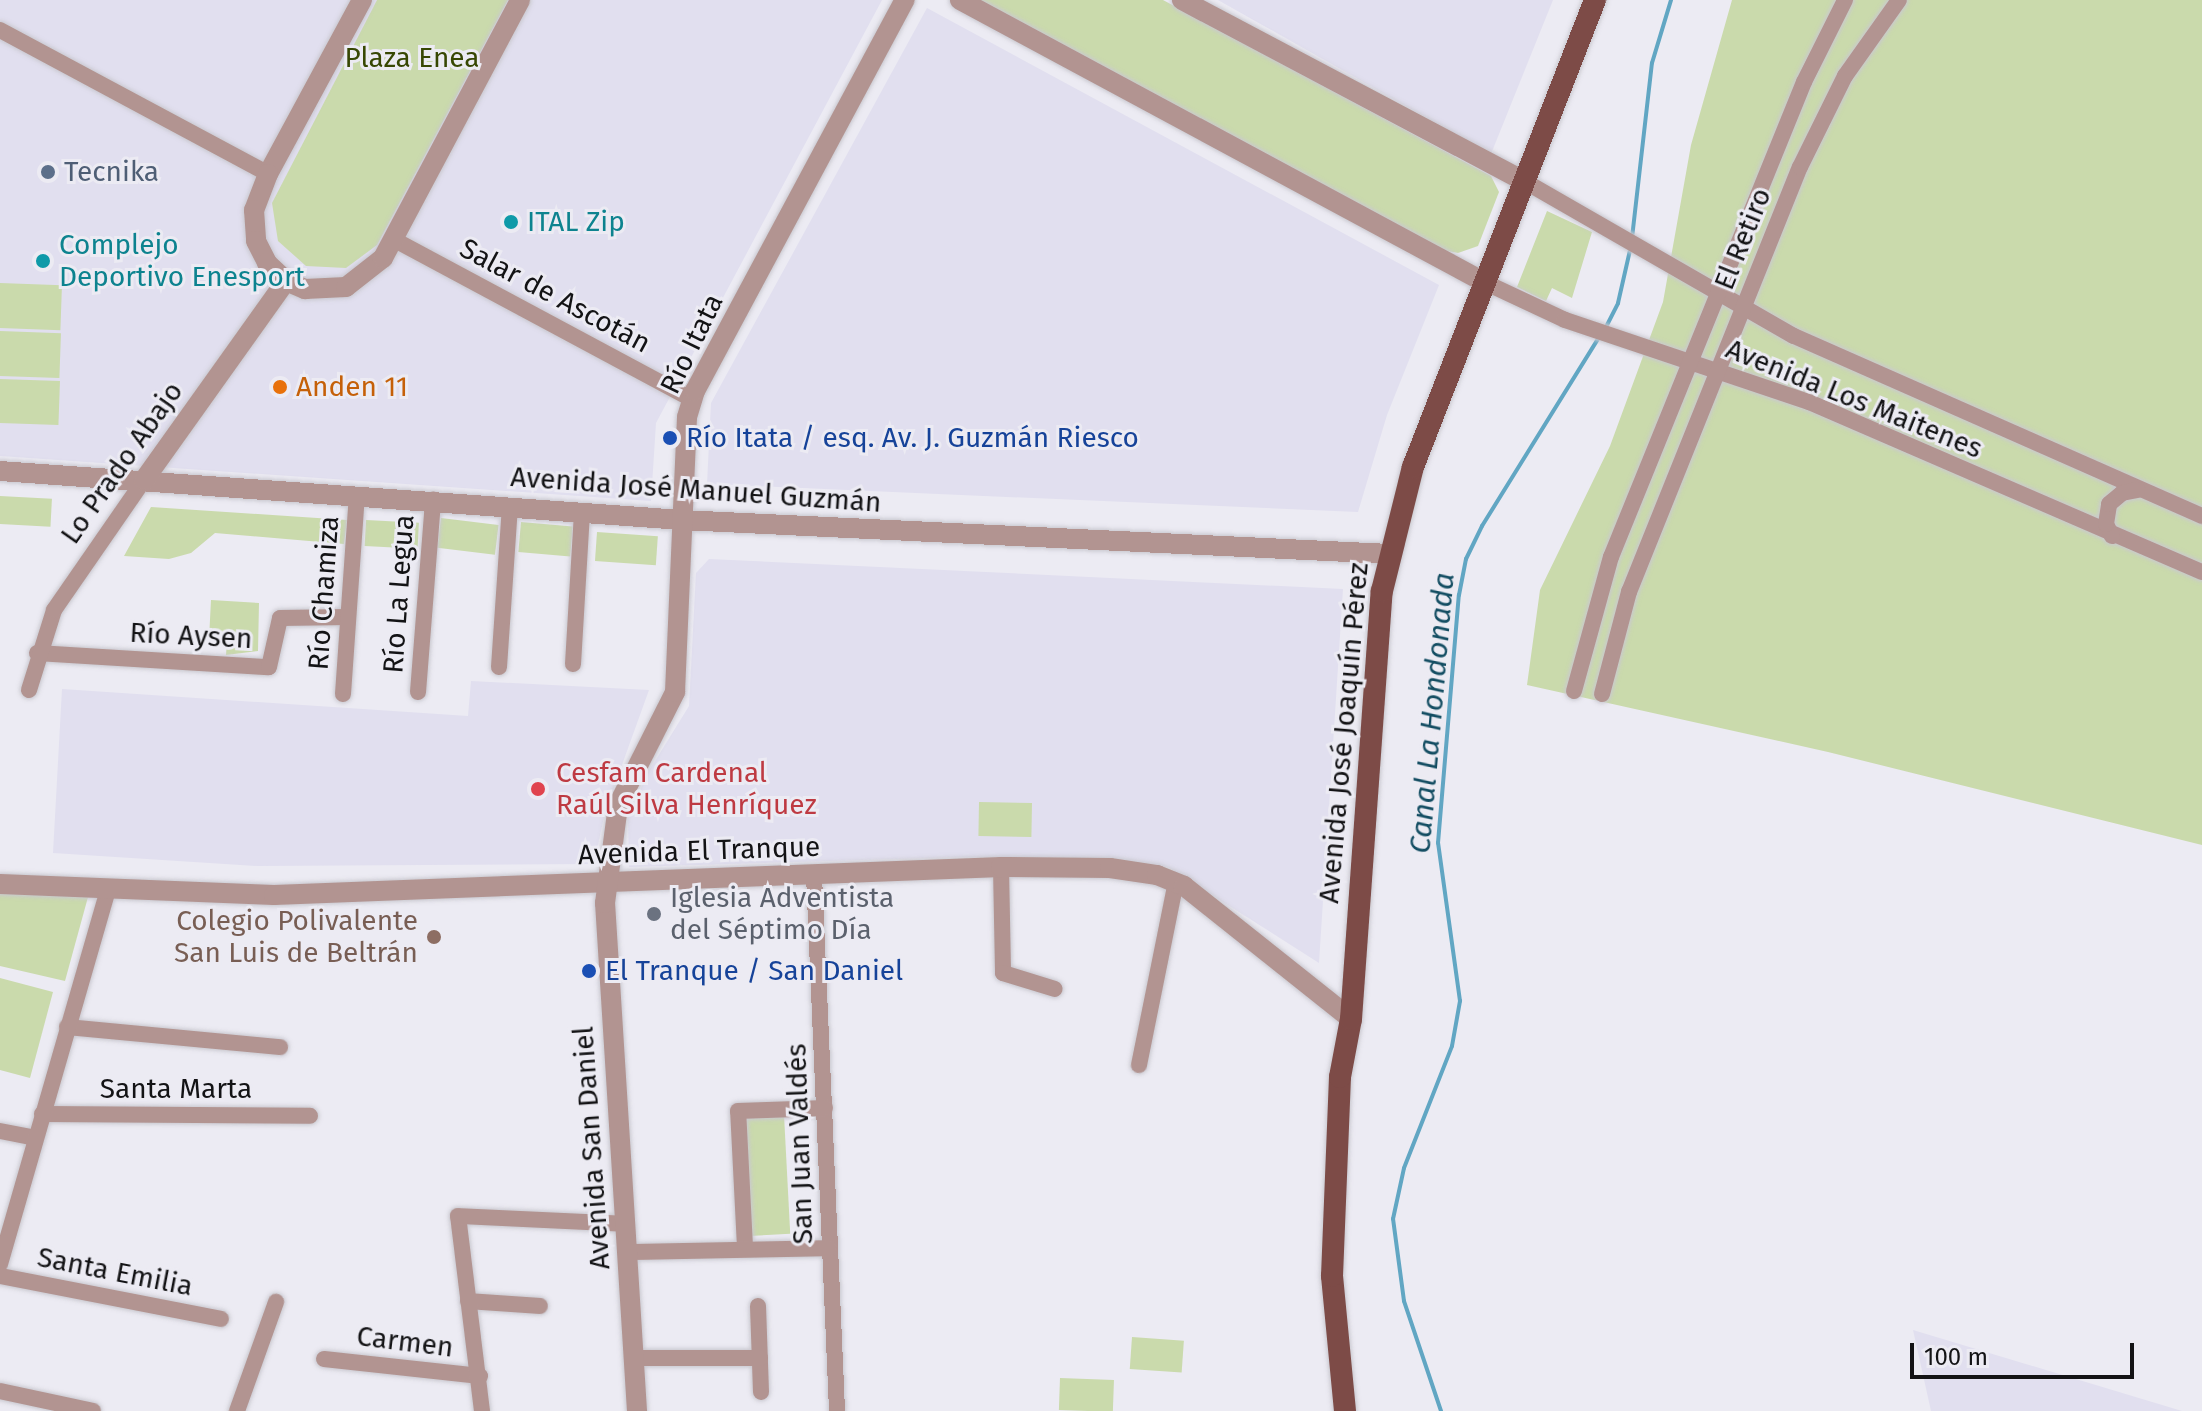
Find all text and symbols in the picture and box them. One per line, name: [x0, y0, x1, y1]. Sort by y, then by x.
park label: Plaza Enea: [344, 41, 480, 75]
place label: Tecnika: [64, 155, 159, 189]
marker: Tecnika: [39, 163, 57, 181]
street label: El Retiro: [1707, 183, 1779, 295]
place label: ITAL Zip: [527, 205, 625, 239]
marker: ITAL Zip: [502, 213, 520, 231]
place label: Complejo Deportivo Enesport: [59, 228, 305, 294]
street label: Salar de Ascotán: [454, 232, 656, 360]
marker: Complejo Deportivo Enesport: [34, 252, 52, 270]
street label: Río Itata: [653, 288, 731, 400]
street label: Avenida Los Maitenes: [1721, 332, 1987, 466]
place label: Anden 11: [296, 370, 408, 404]
street label: Lo Prado Abajo: [54, 376, 190, 550]
marker: Anden 11: [271, 378, 289, 396]
place label: Río Itata / esq. Av. J. Guzmán Riesco: [686, 421, 1139, 455]
marker: Río Itata / esq. Av. J. Guzmán Riesco: [661, 429, 679, 447]
street label: Avenida José Manuel Guzmán: [509, 460, 883, 520]
street label: Río La Legua: [377, 513, 421, 675]
street label: Río Chamiza: [302, 515, 346, 671]
street label: Avenida José Joaquín Pérez: [1312, 561, 1376, 905]
water label: Canal La Hondonada: [1402, 571, 1462, 855]
street label: Río Aysen: [129, 616, 253, 656]
place label: Cesfam Cardenal Raúl Silva Henríquez: [556, 756, 817, 822]
marker: Cesfam Cardenal Raúl Silva Henríquez: [527, 778, 549, 800]
street label: Avenida El Tranque: [577, 830, 821, 872]
place label: Iglesia Adventista del Séptimo Día: [670, 881, 894, 947]
place label: Colegio Polivalente San Luis de Beltrán: [174, 904, 418, 970]
marker: Iglesia Adventista del Séptimo Día: [645, 905, 663, 923]
marker: Colegio Polivalente San Luis de Beltrán: [425, 928, 443, 946]
place label: El Tranque / San Daniel: [605, 954, 903, 988]
marker: El Tranque / San Daniel: [580, 962, 598, 980]
street label: Avenida San Daniel: [567, 1025, 617, 1271]
street label: San Juan Valdés: [780, 1043, 820, 1245]
street label: Santa Marta: [100, 1072, 252, 1106]
street label: Santa Emilia: [35, 1240, 195, 1304]
street label: Carmen: [355, 1319, 455, 1365]
scale bar: [1914, 1327, 2138, 1377]
text: 100 m: [1924, 1343, 1988, 1371]

